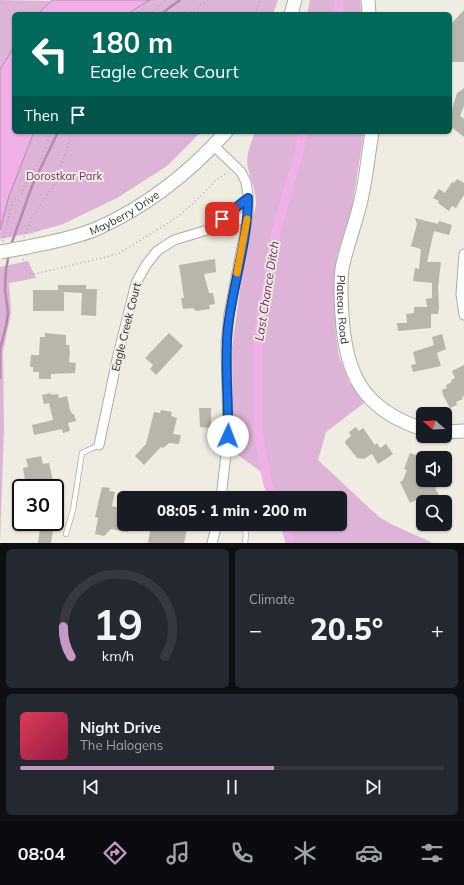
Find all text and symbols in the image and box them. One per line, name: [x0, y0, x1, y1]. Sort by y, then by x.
text: 180 m: [90, 25, 173, 60]
icon: left: [24, 28, 76, 80]
text: Eagle Creek Court: [90, 60, 239, 83]
icon: arrive: [67, 104, 89, 126]
text: Then: [24, 106, 59, 125]
park label: Dorostkar Park: [26, 169, 102, 183]
street label: Mayberry Drive: [87, 188, 162, 238]
pin: [205, 202, 239, 236]
icon: arrive: [211, 208, 233, 230]
water label: Last Chance Ditch: [251, 240, 282, 342]
street label: Plateau Road: [334, 275, 352, 345]
street label: Eagle Creek Court: [108, 281, 144, 373]
north arrow: [416, 407, 452, 443]
map controls: [416, 407, 452, 531]
position arrow: [207, 415, 249, 457]
button: sound: [416, 451, 452, 487]
speed limit sign: 30: [12, 479, 64, 531]
button: search: [416, 495, 452, 531]
text: 08:05 · 1 min · 200 m: [157, 501, 307, 520]
text: Climate: [249, 591, 295, 607]
text: 19: [93, 597, 142, 649]
text: 20.5°: [310, 610, 383, 648]
text: −: [249, 616, 262, 644]
text: +: [431, 616, 444, 644]
text: km/h: [101, 646, 134, 664]
text: Night Drive: [80, 718, 161, 737]
text: The Halogens: [80, 737, 163, 753]
icon: previous: [80, 776, 102, 798]
icon: pause: [221, 776, 243, 798]
icon: next: [362, 776, 384, 798]
icon: directions: [101, 839, 129, 867]
icon: music: [164, 839, 192, 867]
icon: phone: [228, 839, 256, 867]
icon: climate: [291, 839, 319, 867]
icon: car: [355, 839, 383, 867]
icon: filters: [418, 839, 446, 867]
text: 08:04: [18, 842, 65, 865]

